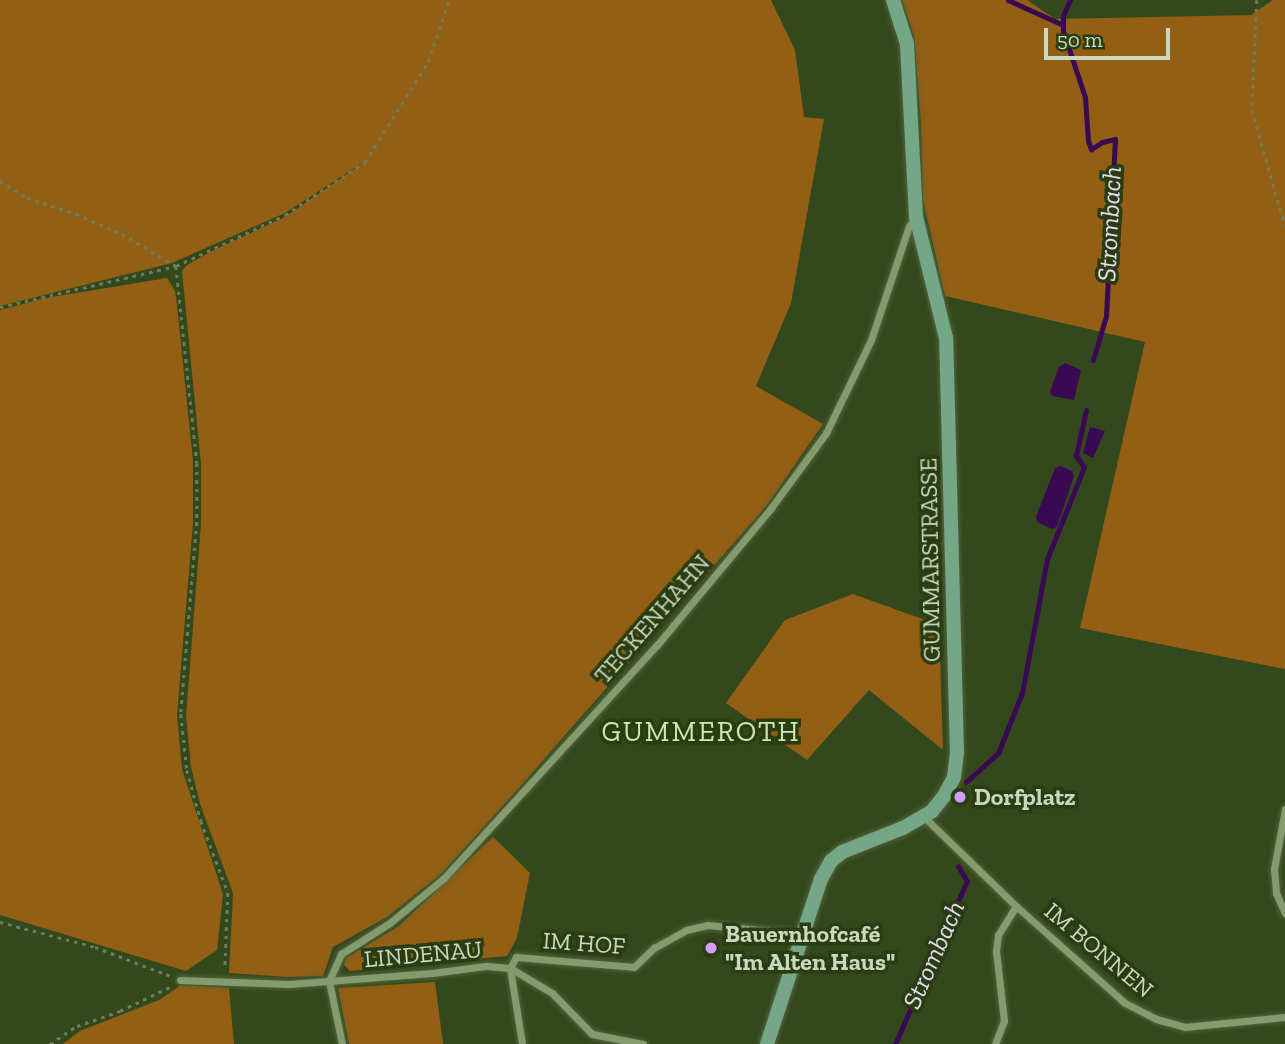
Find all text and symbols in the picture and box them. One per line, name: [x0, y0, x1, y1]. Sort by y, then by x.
scale bar: [1047, 14, 1173, 58]
text: 50 m: [1057, 27, 1103, 52]
water label: Strombach: [1091, 166, 1129, 282]
street label: GUMMARSTRASSE: [914, 458, 946, 662]
street label: TECKENHAHN: [588, 549, 716, 689]
district label: GUMMEROTH: [603, 715, 799, 749]
place label: Dorfplatz: [974, 783, 1076, 811]
marker: Dorfplatz: [952, 789, 968, 805]
water label: Strombach: [896, 896, 972, 1014]
street label: IM BONNEN: [1039, 896, 1159, 1004]
place label: Bauernhofcafé "Im Alten Haus": [725, 920, 896, 976]
street label: IM HOF: [542, 926, 626, 960]
street label: LINDENAU: [363, 935, 483, 973]
marker: Bauernhofcafé "Im Alten Haus": [703, 940, 719, 956]

